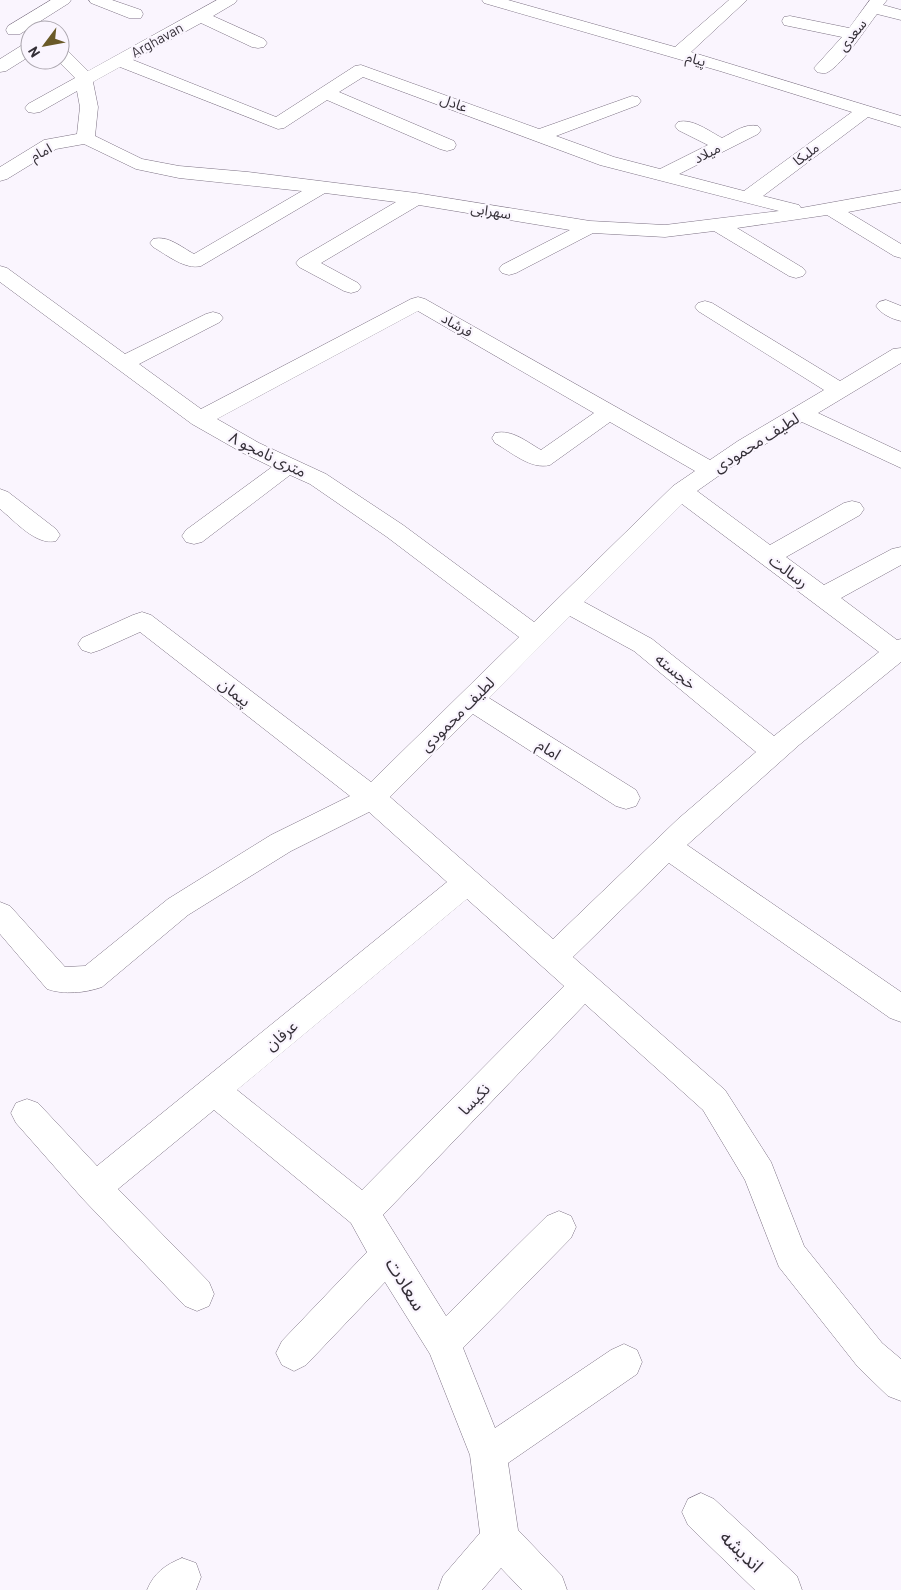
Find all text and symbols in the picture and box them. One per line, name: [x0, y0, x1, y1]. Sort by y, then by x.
street label: سعدی: [834, 15, 870, 55]
street label: Arghavan: [128, 18, 186, 61]
north arrow: [20, 20, 70, 70]
text: N: [24, 44, 43, 61]
street label: پیام: [683, 48, 708, 72]
street label: عادل: [438, 90, 470, 116]
street label: ملیکا: [789, 138, 822, 169]
street label: امام: [27, 139, 56, 167]
street label: میلاد: [691, 139, 723, 166]
street label: سهرابی: [470, 199, 513, 223]
street label: فرشاد: [438, 309, 476, 341]
street label: لطیف محمودی: [709, 408, 803, 476]
street label: ۸ متری نامجو: [226, 427, 310, 481]
street label: رسالت: [765, 550, 813, 592]
street label: خجسته: [652, 648, 701, 693]
street label: لطیف محمودی: [415, 672, 499, 756]
street label: پیمان: [214, 673, 255, 712]
street label: امام: [532, 734, 565, 767]
street label: عرفان: [261, 1016, 301, 1054]
street label: نکیسا: [454, 1079, 493, 1118]
street label: سعادت: [381, 1253, 432, 1315]
street label: اندیشه: [716, 1525, 769, 1577]

